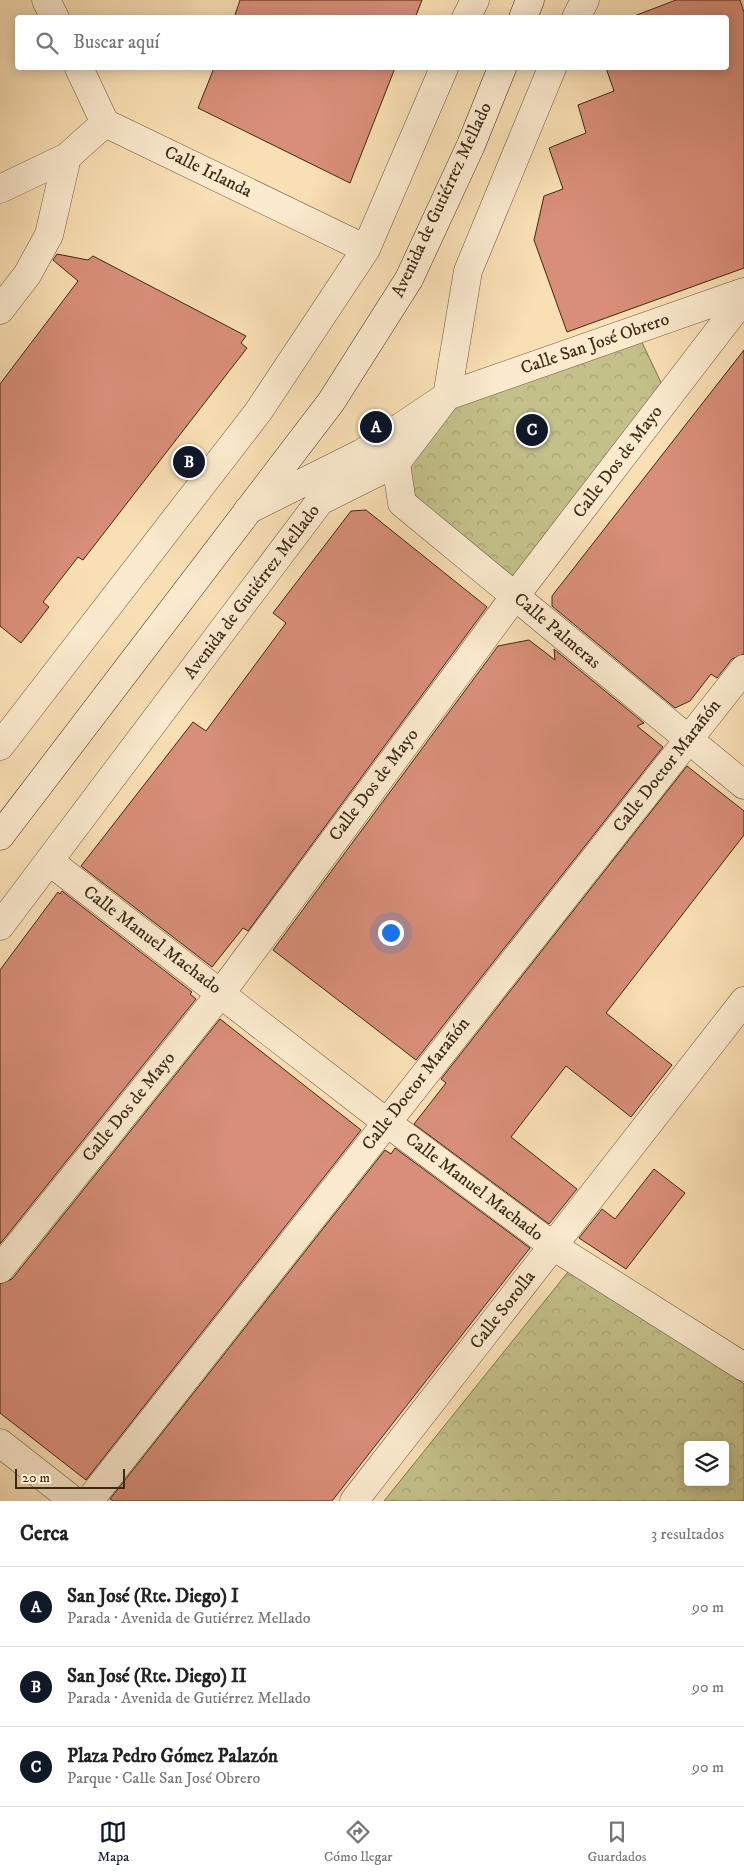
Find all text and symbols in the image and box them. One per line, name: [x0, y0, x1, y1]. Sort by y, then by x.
search box: [15, 15, 729, 70]
icon: search: [33, 29, 61, 57]
text: Buscar aquí: [73, 31, 159, 54]
street label: Avenida de Gutiérrez Mellado: [387, 99, 497, 301]
street label: Calle Irlanda: [161, 141, 256, 203]
street label: Calle San José Obrero: [518, 308, 672, 380]
street label: Calle Dos de Mayo: [569, 401, 668, 523]
pin: A: [360, 408, 392, 446]
pin: C: [516, 411, 548, 449]
pin: B: [173, 443, 205, 481]
street label: Avenida de Gutiérrez Mellado: [179, 500, 325, 684]
street label: Calle Palmeras: [509, 588, 605, 674]
street label: Calle Doctor Marañón: [608, 695, 726, 837]
street label: Calle Dos de Mayo: [325, 724, 424, 846]
street label: Calle Manuel Machado: [79, 881, 226, 999]
your location: [378, 920, 404, 946]
street label: Calle Doctor Marañón: [357, 1013, 475, 1155]
street label: Calle Dos de Mayo: [78, 1047, 180, 1166]
street label: Calle Manuel Machado: [401, 1128, 548, 1246]
street label: Calle Sorolla: [466, 1266, 541, 1354]
map controls: [684, 1441, 729, 1486]
button: layers: [684, 1441, 729, 1486]
scale bar: [15, 1466, 125, 1489]
text: 20 m: [22, 1469, 50, 1487]
text: Cerca: [20, 1521, 68, 1547]
text: 3 resultados: [651, 1524, 724, 1544]
text: San José (Rte. Diego) I: [67, 1585, 239, 1608]
text: A: [31, 1597, 41, 1617]
text: 90 m: [692, 1597, 724, 1617]
text: Parada · Avenida de Gutiérrez Mellado: [67, 1608, 310, 1628]
text: San José (Rte. Diego) II: [67, 1665, 247, 1688]
text: B: [31, 1677, 41, 1697]
text: 90 m: [692, 1677, 724, 1697]
text: Parada · Avenida de Gutiérrez Mellado: [67, 1688, 310, 1708]
text: Plaza Pedro Gómez Palazón: [67, 1745, 278, 1768]
text: C: [31, 1757, 41, 1777]
text: 90 m: [692, 1757, 724, 1777]
text: Parque · Calle San José Obrero: [67, 1768, 260, 1788]
tab: Mapa: [97, 1818, 129, 1866]
tab: Cómo llegar: [324, 1818, 393, 1866]
tab: Guardados: [587, 1818, 647, 1866]

